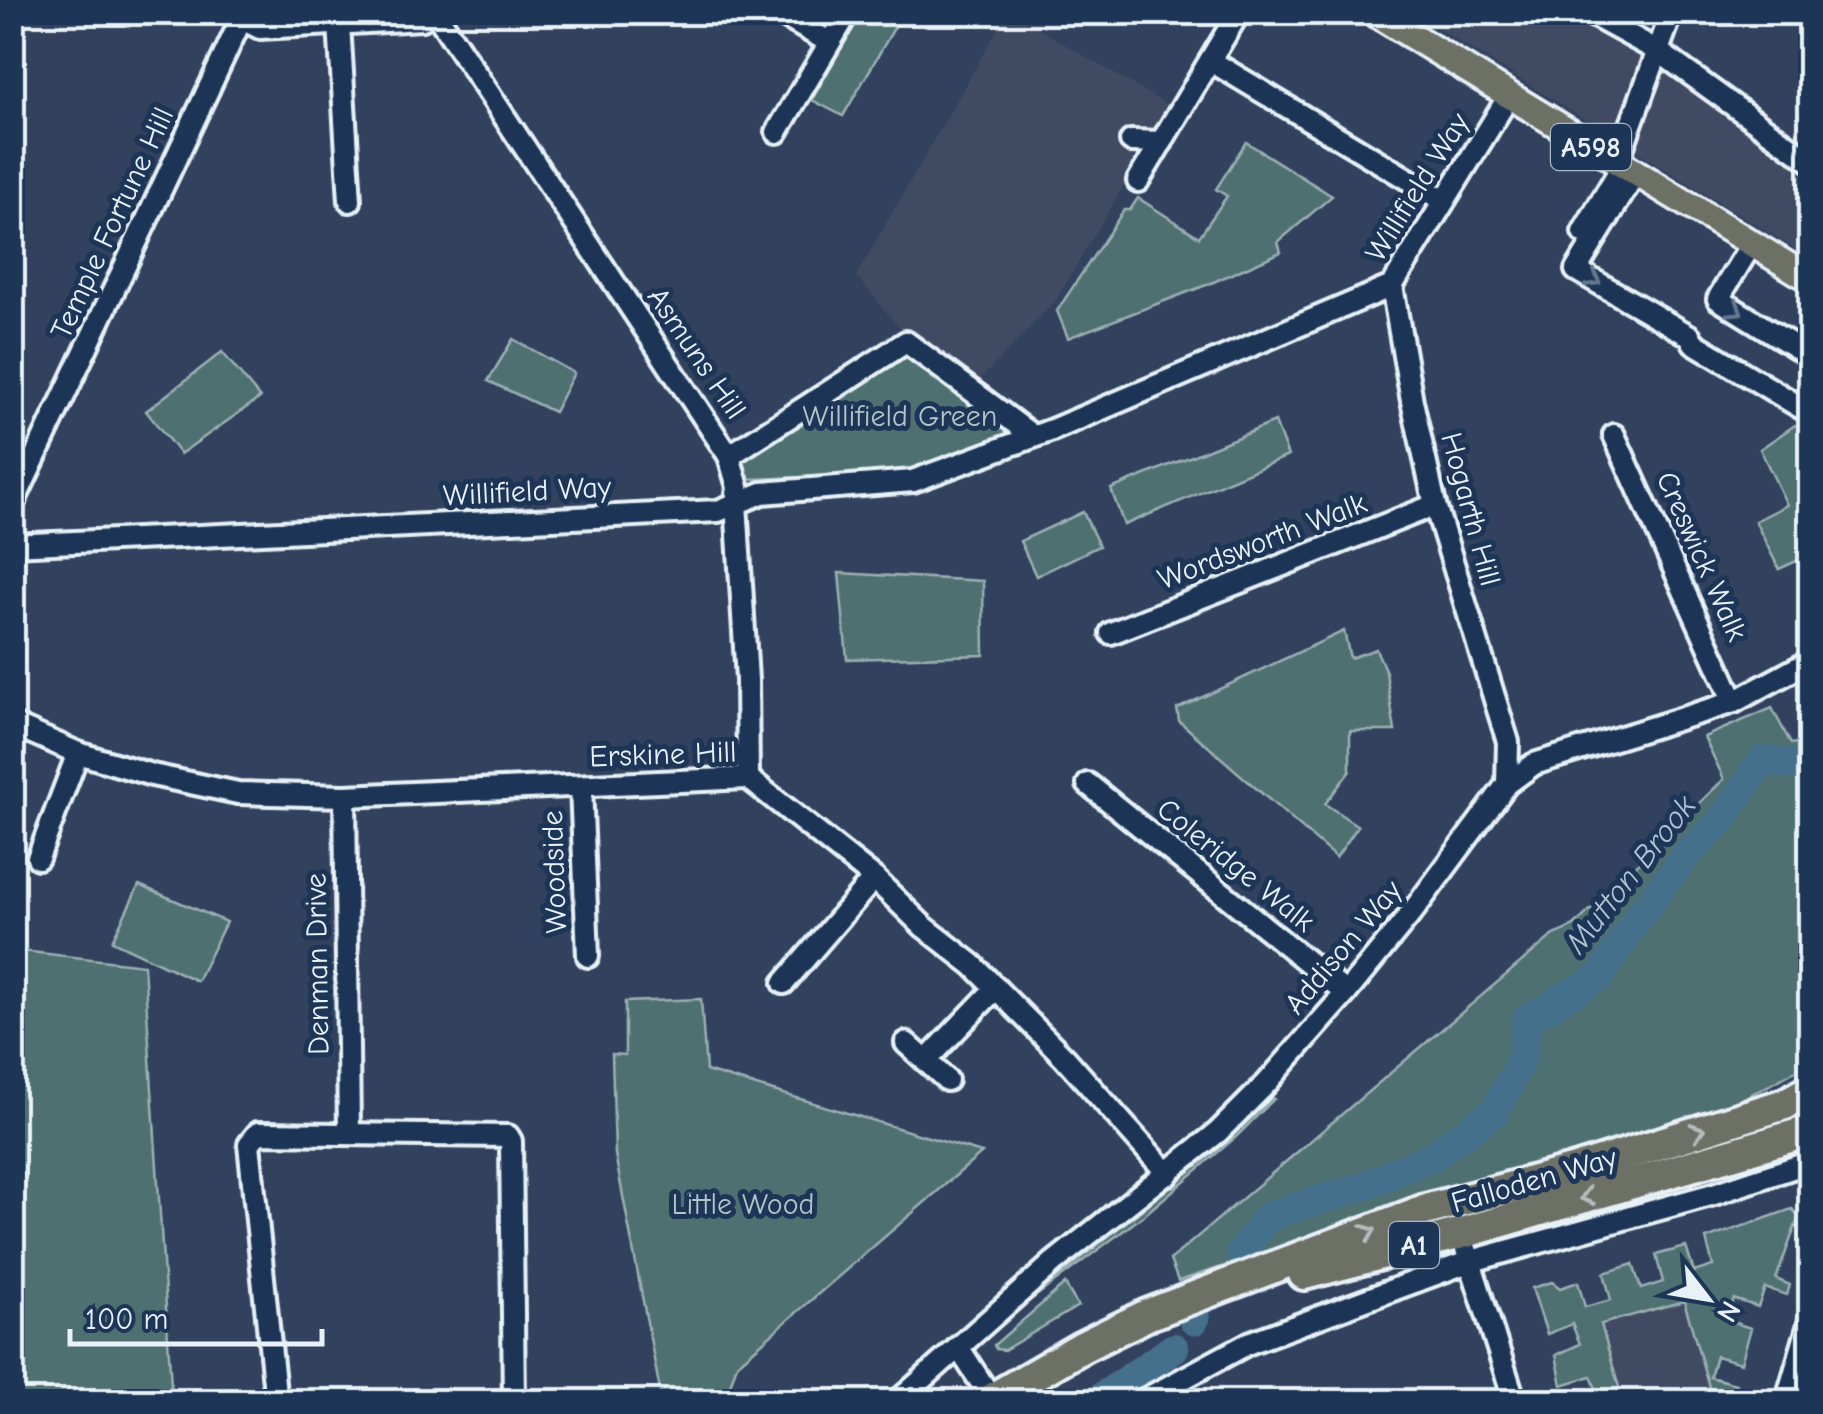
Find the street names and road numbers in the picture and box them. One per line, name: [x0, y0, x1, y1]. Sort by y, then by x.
street label: Temple Fortune Hill: [44, 102, 181, 344]
street label: Willifield Way: [1358, 106, 1477, 268]
road number: A598: [1551, 124, 1631, 170]
street label: Asmuns Hill: [640, 281, 753, 426]
street label: Hogarth Hill: [1433, 429, 1508, 590]
street label: Creswick Walk: [1649, 466, 1755, 647]
street label: Willifield Way: [442, 470, 613, 513]
street label: Wordsworth Walk: [1153, 485, 1372, 597]
street label: Erskine Hill: [589, 734, 737, 775]
street label: Coleridge Walk: [1150, 791, 1322, 940]
street label: Woodside: [535, 810, 574, 934]
street label: Denman Drive: [298, 873, 337, 1055]
street label: Addison Way: [1277, 873, 1410, 1021]
street label: Falloden Way: [1447, 1140, 1621, 1221]
road number: A1: [1389, 1222, 1439, 1268]

